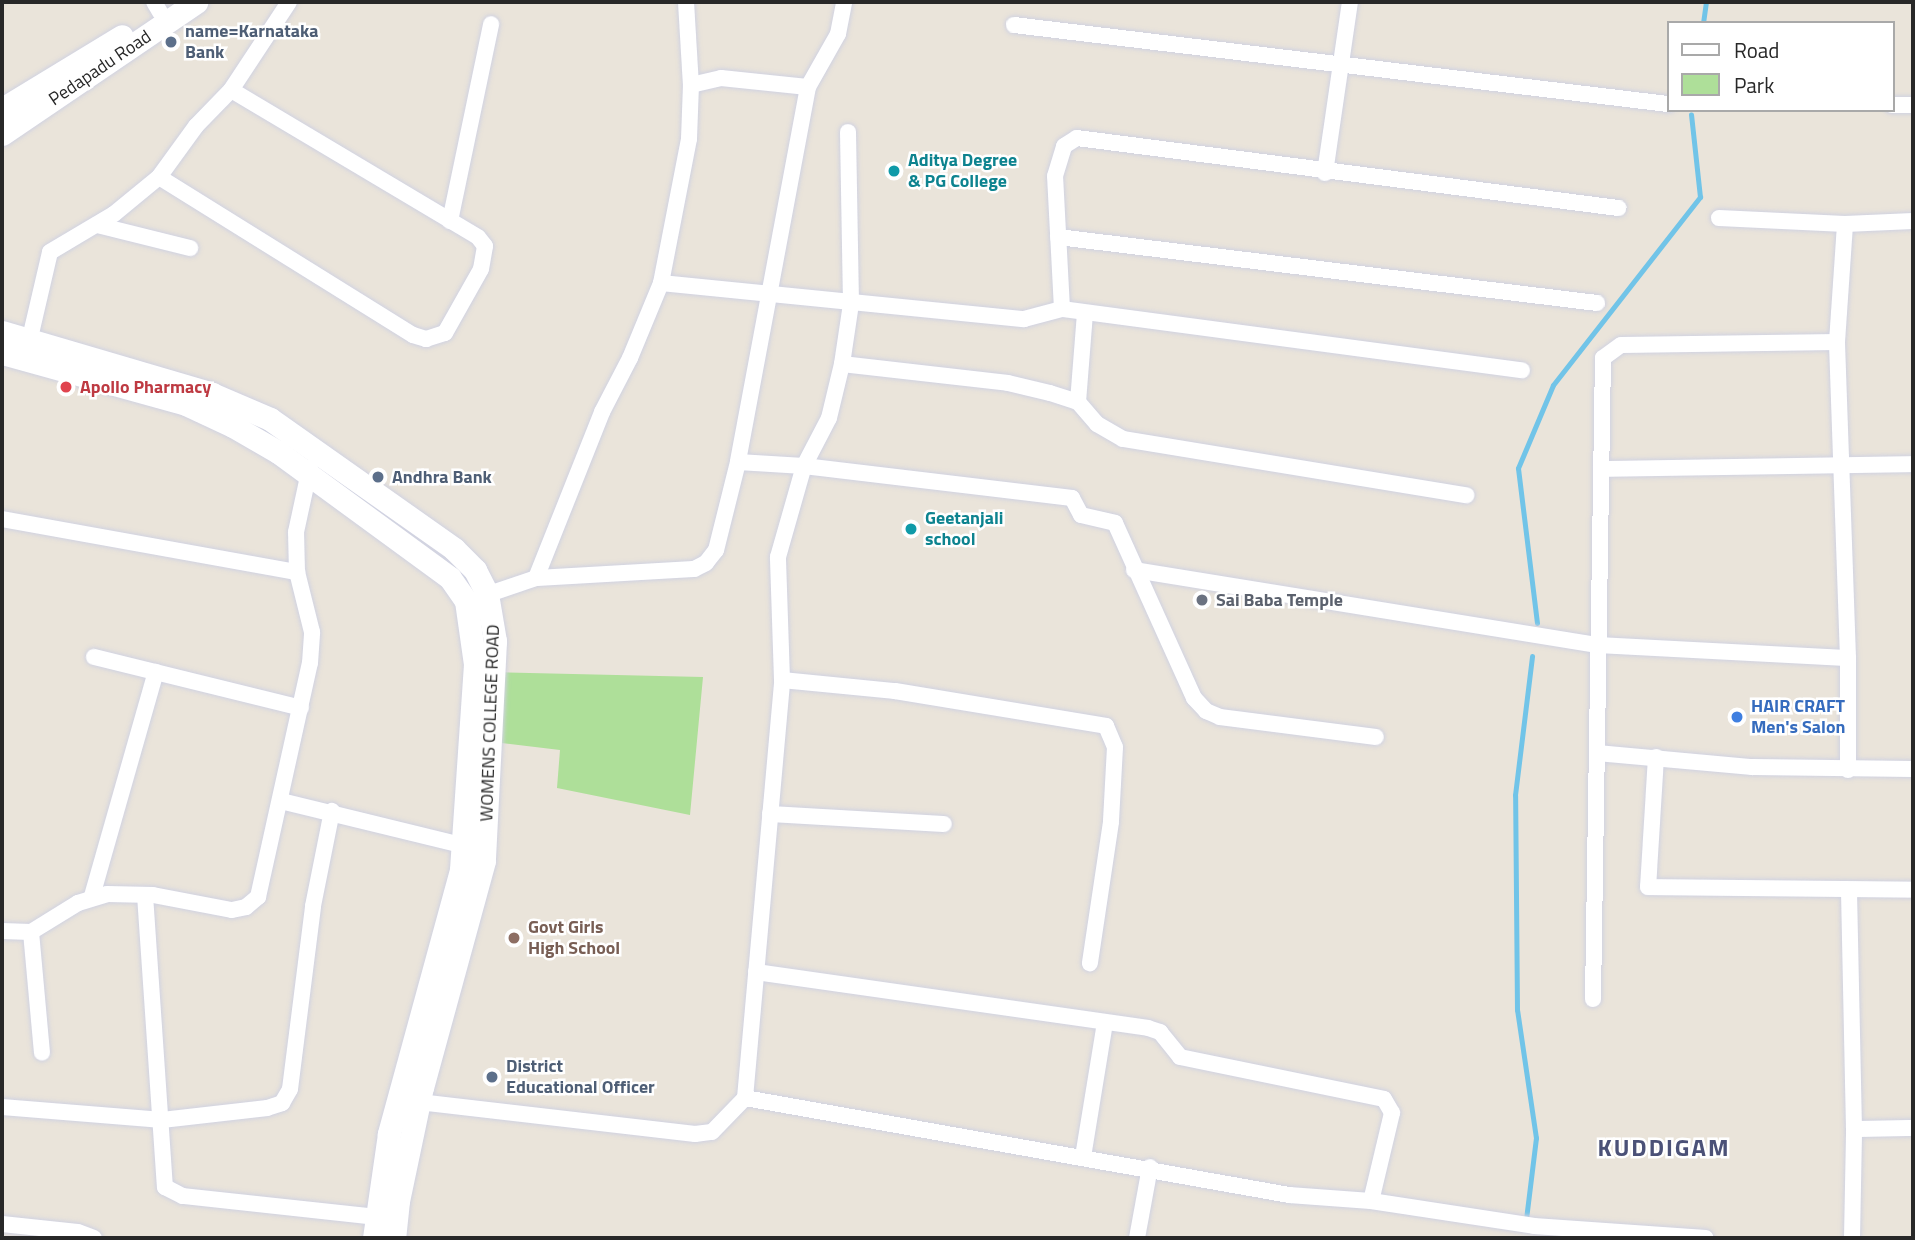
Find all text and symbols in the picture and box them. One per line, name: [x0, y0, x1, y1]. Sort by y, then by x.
place label: name=Karnataka Bank: [185, 21, 318, 64]
legend: [1666, 21, 1894, 112]
street label: Pedapadu Road: [45, 26, 155, 110]
marker: name=Karnataka Bank: [163, 34, 179, 50]
text: Road: [1734, 34, 1779, 66]
text: Park: [1734, 69, 1774, 101]
place label: Aditya Degree & PG College: [908, 150, 1017, 192]
marker: Aditya Degree & PG College: [886, 163, 902, 179]
place label: Apollo Pharmacy: [80, 376, 211, 398]
marker: Apollo Pharmacy: [58, 379, 74, 395]
place label: Andhra Bank: [392, 466, 492, 488]
marker: Andhra Bank: [370, 469, 386, 485]
place label: Geetanjali school: [925, 508, 1003, 550]
marker: Geetanjali school: [903, 521, 919, 537]
place label: Sai Baba Temple: [1216, 589, 1343, 611]
marker: Sai Baba Temple: [1194, 592, 1210, 608]
street label: WOMENS COLLEGE ROAD: [476, 624, 504, 822]
place label: HAIR CRAFT Men's Salon: [1751, 696, 1845, 738]
marker: HAIR CRAFT Men's Salon: [1729, 709, 1745, 725]
place label: Govt Girls High School: [528, 917, 620, 960]
marker: Govt Girls High School: [506, 930, 522, 946]
place label: District Educational Officer: [506, 1056, 655, 1098]
marker: District Educational Officer: [484, 1069, 500, 1085]
district label: KUDDIGAM: [1598, 1134, 1730, 1162]

